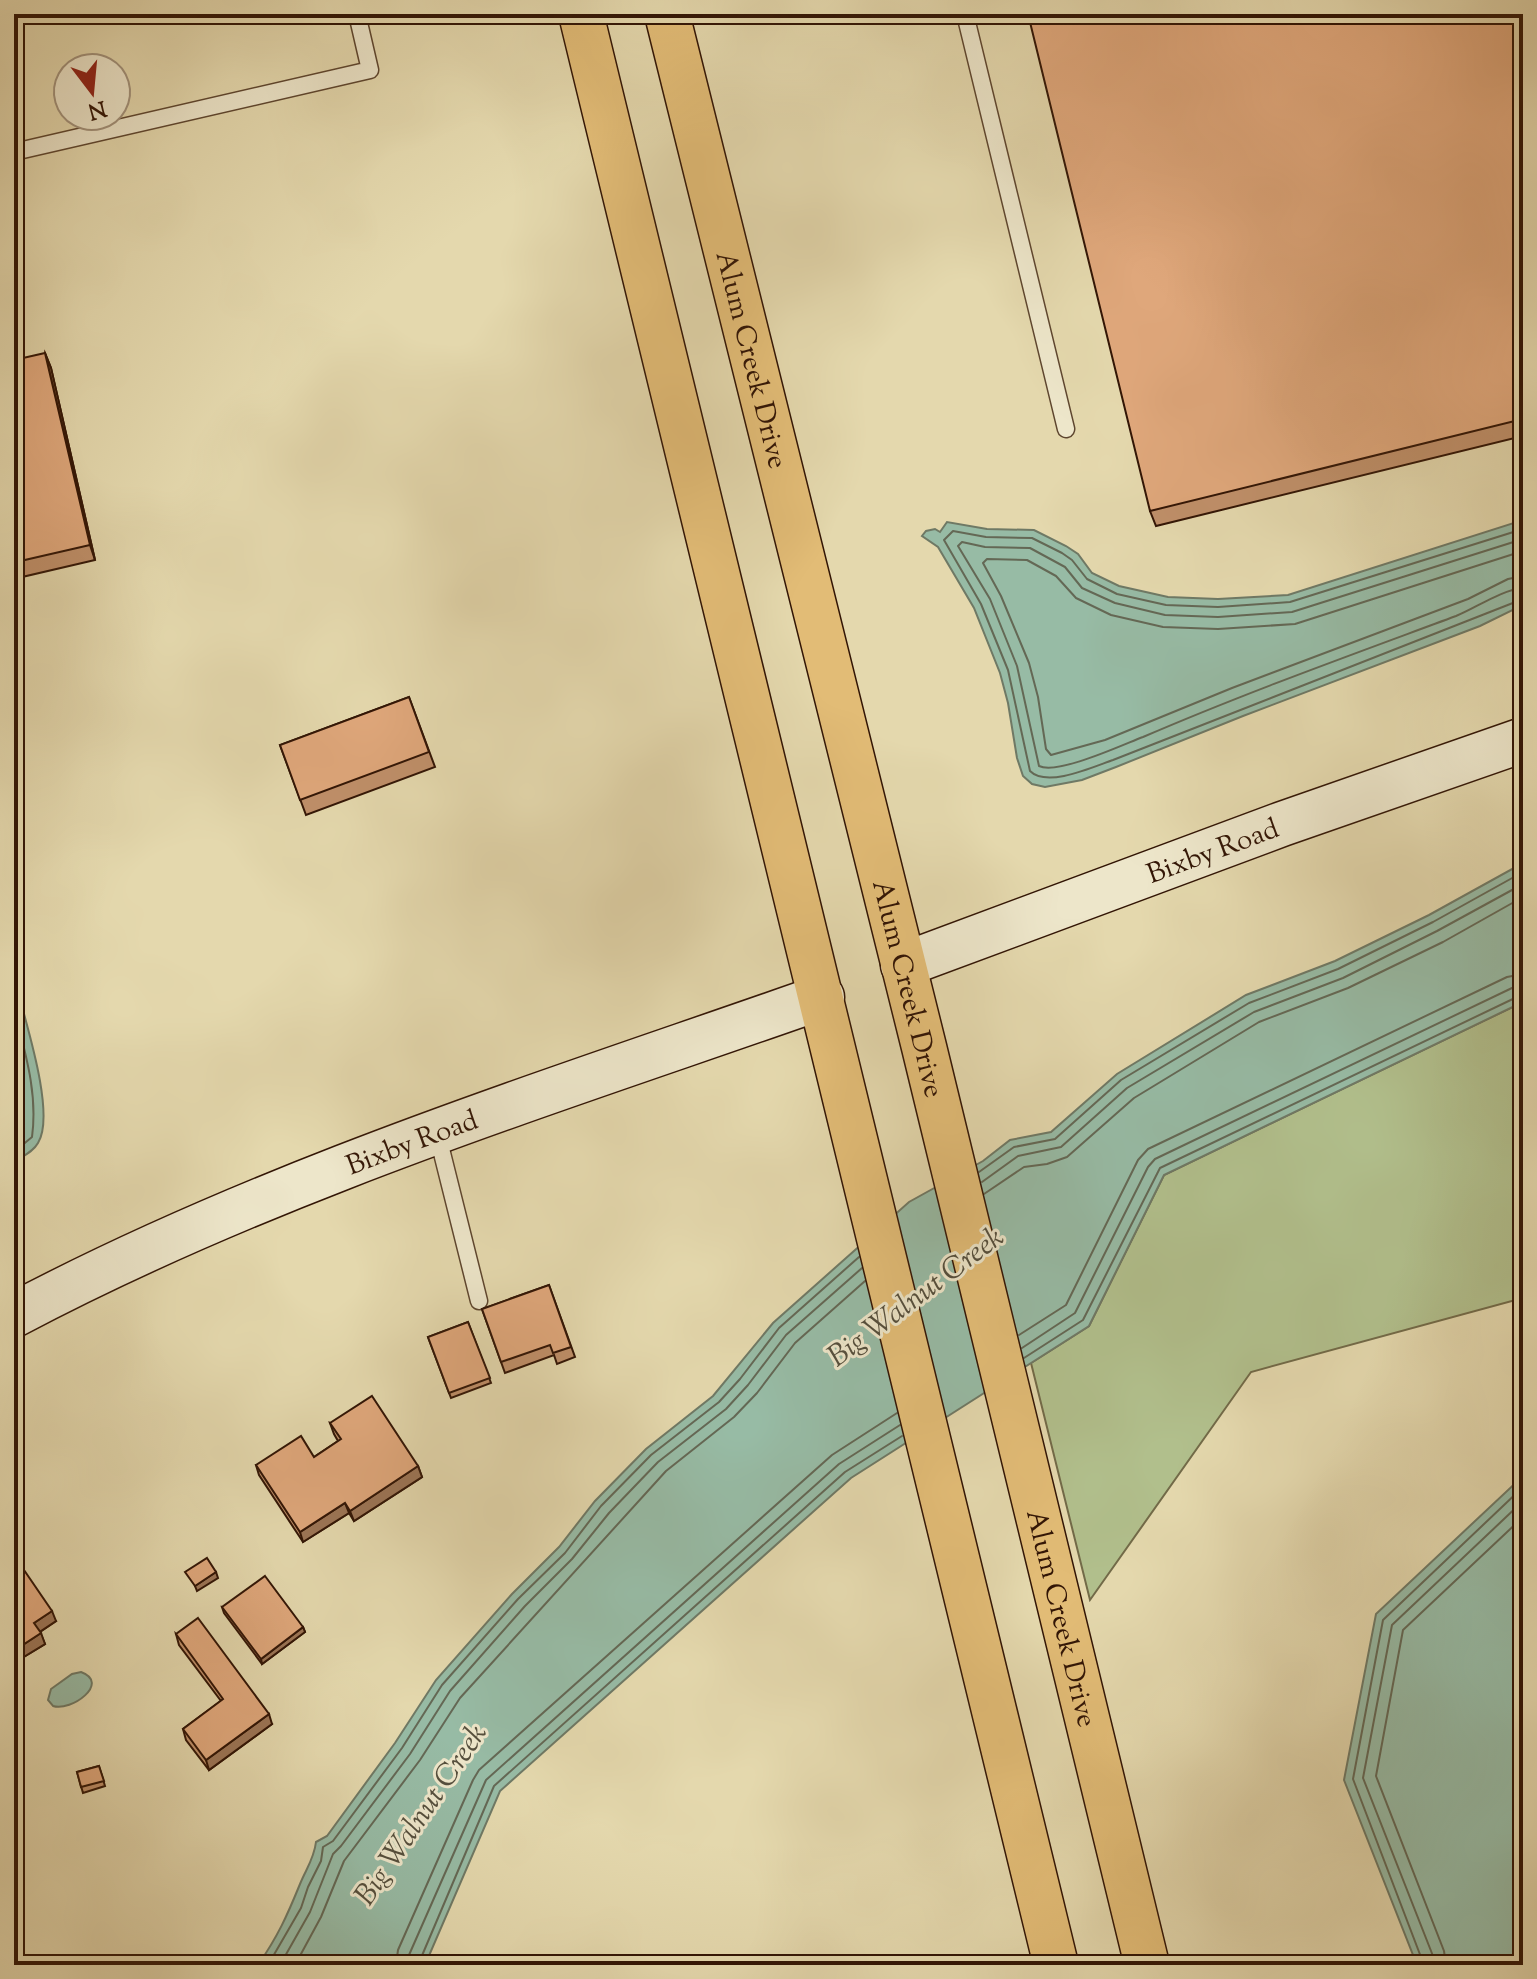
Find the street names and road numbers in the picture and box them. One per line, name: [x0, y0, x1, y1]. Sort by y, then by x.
street label: Alum Creek Drive: [704, 247, 796, 473]
street label: Bixby Road: [1142, 810, 1285, 896]
street label: Alum Creek Drive: [860, 876, 953, 1102]
street label: Bixby Road: [341, 1101, 484, 1187]
street label: Alum Creek Drive: [1014, 1506, 1106, 1732]

